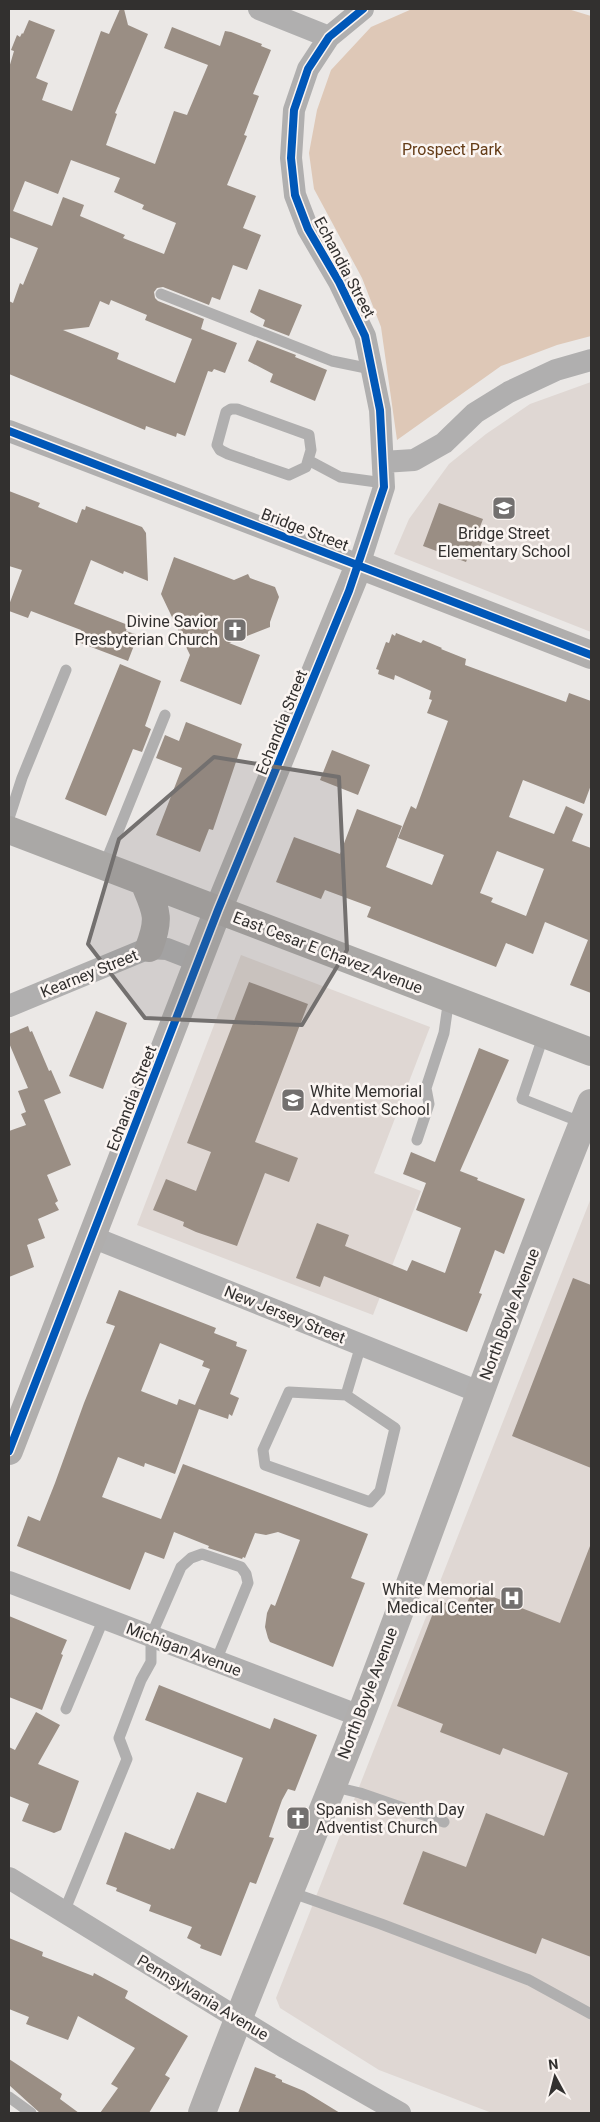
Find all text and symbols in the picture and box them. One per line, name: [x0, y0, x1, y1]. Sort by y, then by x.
park label: Prospect Park: [402, 140, 503, 159]
street label: Echandia Street: [310, 214, 379, 321]
school or university icon: Bridge Street Elementary School: [491, 495, 517, 521]
street label: Bridge Street: [258, 504, 351, 555]
place label: Bridge Street Elementary School: [438, 524, 570, 561]
place label: Divine Savior Presbyterian Church: [74, 612, 219, 649]
church icon: Divine Savior Presbyterian Church: [222, 617, 248, 643]
street label: Echandia Street: [252, 667, 311, 777]
street label: East Cesar E Chavez Avenue: [230, 907, 425, 997]
street label: Kearney Street: [38, 945, 141, 1002]
street label: Echandia Street: [103, 1043, 160, 1154]
place label: White Memorial Adventist School: [310, 1082, 430, 1119]
school or university icon: White Memorial Adventist School: [280, 1087, 306, 1113]
street label: North Boyle Avenue: [476, 1246, 543, 1383]
street label: New Jersey Street: [221, 1281, 348, 1347]
place label: White Memorial Medical Center: [382, 1580, 495, 1617]
hospital icon: White Memorial Medical Center: [499, 1585, 525, 1611]
street label: Michigan Avenue: [124, 1619, 244, 1680]
street label: North Boyle Avenue: [334, 1625, 401, 1762]
place label: Spanish Seventh Day Adventist Church: [316, 1800, 465, 1837]
church icon: Spanish Seventh Day Adventist Church: [285, 1805, 311, 1831]
street label: Pennsylvania Avenue: [134, 1951, 272, 2044]
north arrow: [530, 2052, 580, 2102]
text: N: [548, 2056, 559, 2073]

